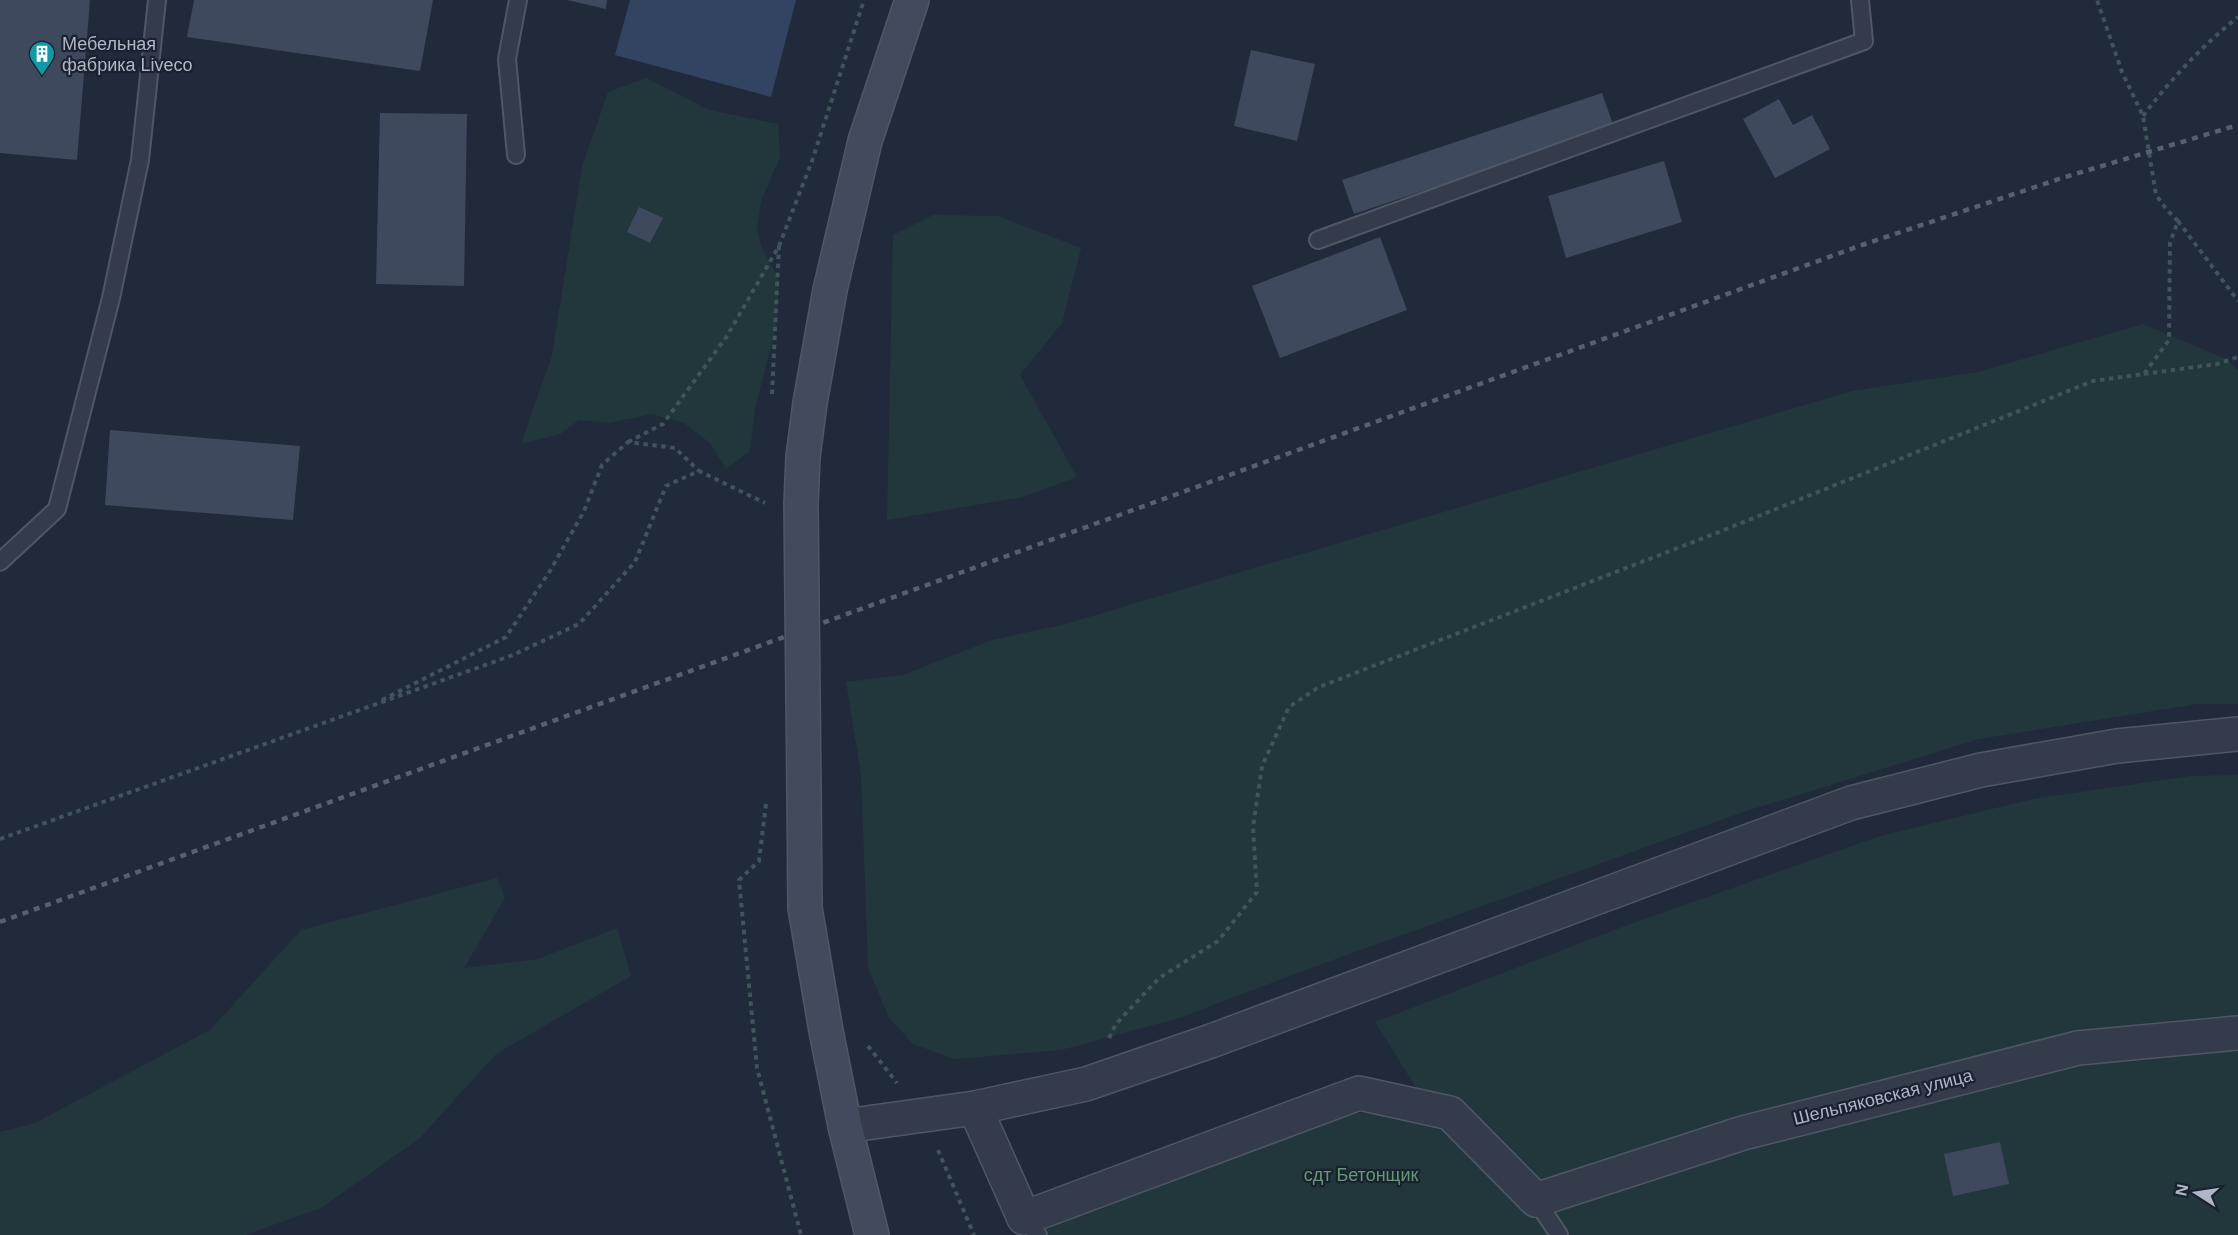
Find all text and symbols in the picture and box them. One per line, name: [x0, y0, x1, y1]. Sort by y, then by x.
place label: Мебельная фабрика Liveco: [62, 34, 193, 75]
building icon: Мебельная фабрика Liveco: [27, 39, 57, 77]
street label: Шельпяковская улица: [1791, 1065, 1976, 1129]
north arrow: [2166, 1163, 2226, 1223]
park label: сдт Бетонщик: [1304, 1165, 1418, 1185]
text: N: [2172, 1183, 2191, 1197]

